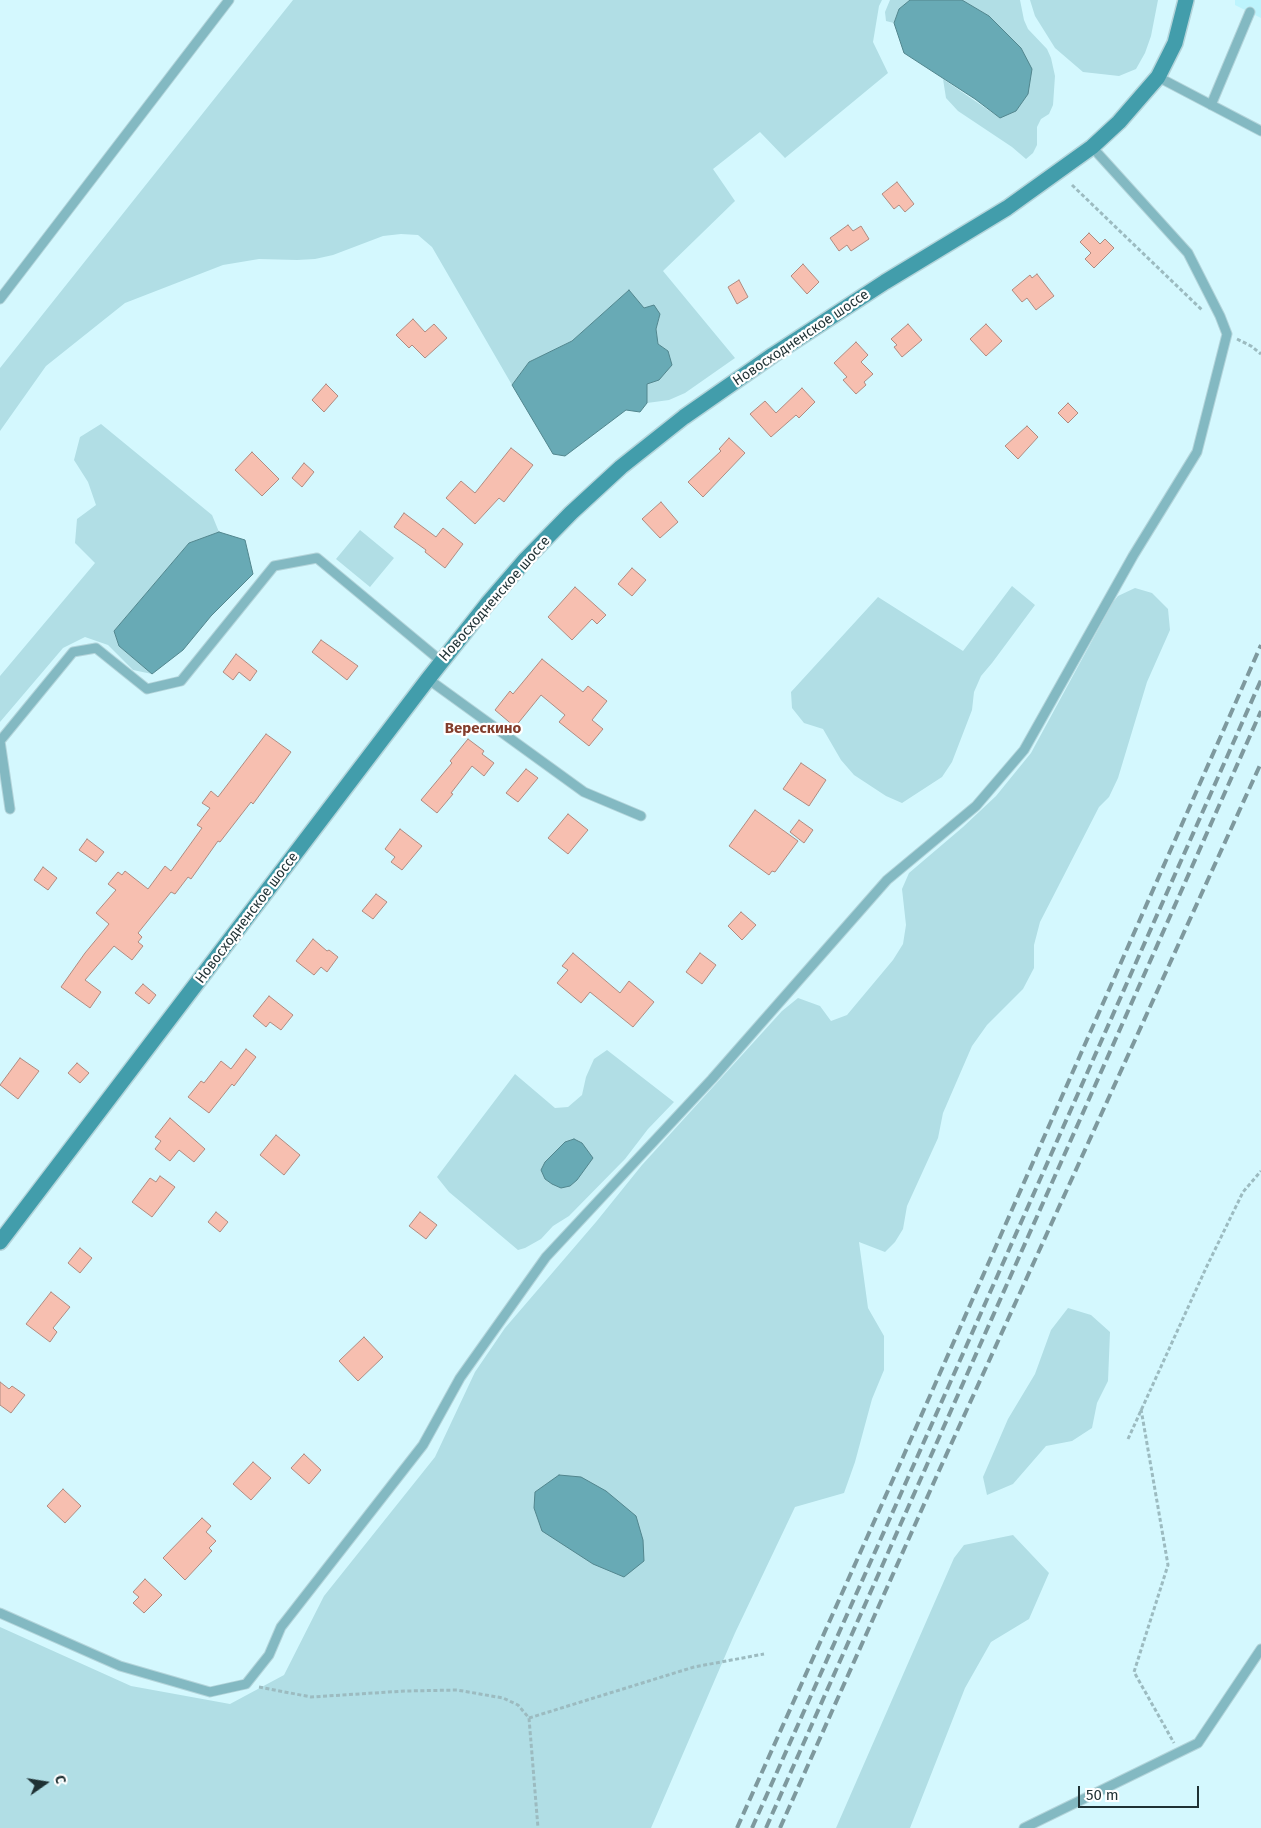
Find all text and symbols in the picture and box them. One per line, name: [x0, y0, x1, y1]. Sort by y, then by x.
street label: Новосходненское шоссе: [730, 286, 872, 390]
street label: Новосходненское шоссе: [436, 533, 554, 665]
district label: Верескино: [445, 720, 521, 738]
street label: Новосходненское шоссе: [192, 849, 302, 987]
north arrow: [20, 1758, 70, 1808]
text: С: [51, 1774, 69, 1785]
scale bar: [1081, 1776, 1202, 1808]
text: 50 m: [1086, 1786, 1119, 1804]

